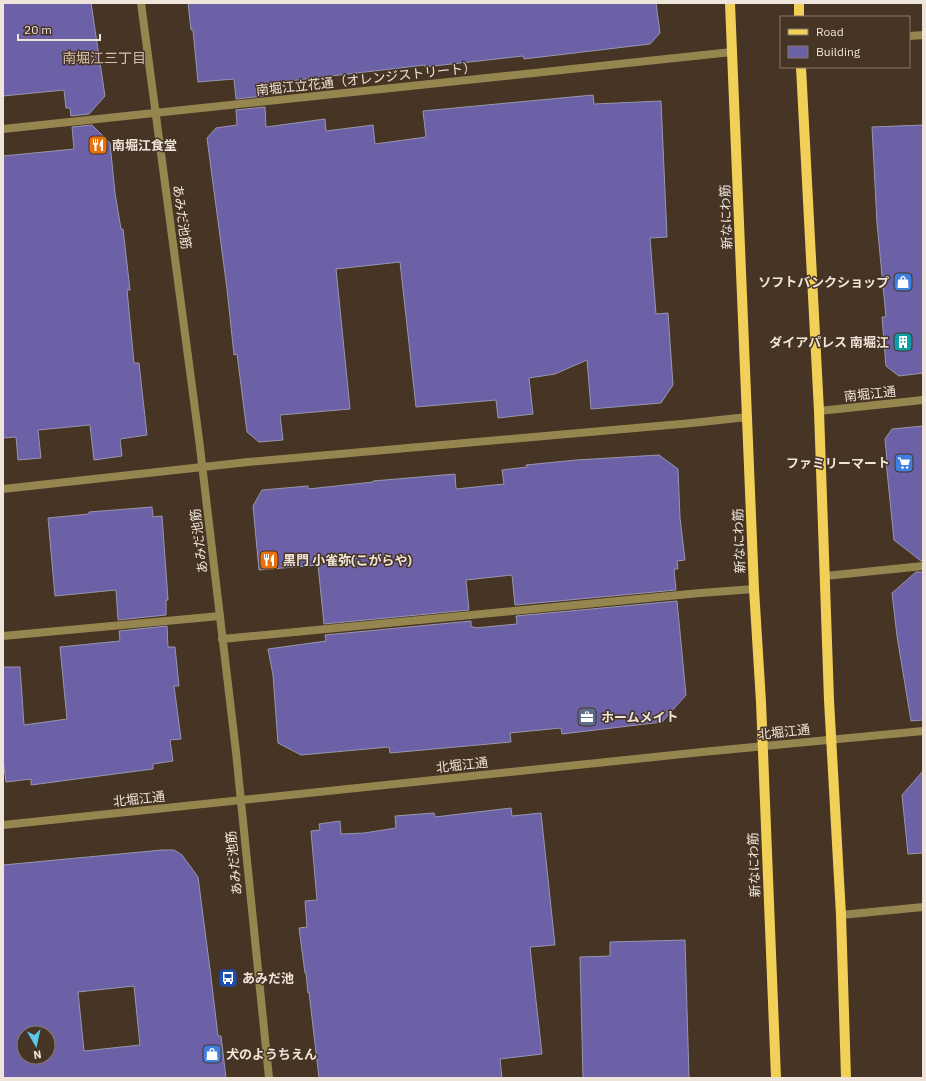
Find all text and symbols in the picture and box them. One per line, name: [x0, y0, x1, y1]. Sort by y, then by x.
scale bar: [18, 16, 100, 42]
legend: [780, 16, 910, 68]
text: 20 m: [24, 22, 52, 37]
text: Road: [816, 24, 844, 39]
text: Building: [816, 44, 861, 59]
district label: 南堀江三丁目: [62, 49, 146, 67]
street label: 南堀江立花通（オレンジストリート）: [255, 59, 477, 99]
restaurant icon: 南堀江食堂: [87, 134, 109, 156]
place label: 南堀江食堂: [112, 137, 177, 154]
street label: あみだ池筋: [169, 184, 195, 250]
street label: 新なにわ筋: [716, 184, 736, 250]
shop icon: ソフトバンクショップ: [892, 271, 914, 293]
place label: ソフトバンクショップ: [758, 274, 889, 291]
building icon: ダイアパレス 南堀江: [892, 331, 914, 353]
place label: ダイアパレス 南堀江: [769, 334, 889, 351]
street label: 南堀江通: [843, 383, 897, 405]
supermarket icon: ファミリーマート: [893, 452, 915, 474]
place label: ファミリーマート: [786, 455, 890, 472]
street label: あみだ池筋: [187, 508, 211, 574]
street label: 新なにわ筋: [729, 508, 749, 574]
restaurant icon: 黒門 小雀弥(こがらや): [258, 549, 280, 571]
place label: 黒門 小雀弥(こがらや): [283, 552, 412, 569]
office icon: ホームメイト: [576, 706, 598, 728]
place label: ホームメイト: [601, 709, 679, 726]
street label: 北堀江通: [757, 721, 811, 743]
street label: 北堀江通: [435, 754, 489, 776]
street label: 北堀江通: [112, 788, 166, 810]
street label: あみだ池筋: [222, 830, 246, 896]
street label: 新なにわ筋: [744, 832, 764, 898]
bus stop icon: あみだ池: [217, 967, 239, 989]
place label: あみだ池: [242, 970, 294, 987]
north arrow: [16, 1025, 56, 1065]
shop icon: 犬のようちえん: [201, 1043, 223, 1065]
place label: 犬のようちえん: [226, 1046, 317, 1063]
text: N: [33, 1047, 43, 1062]

